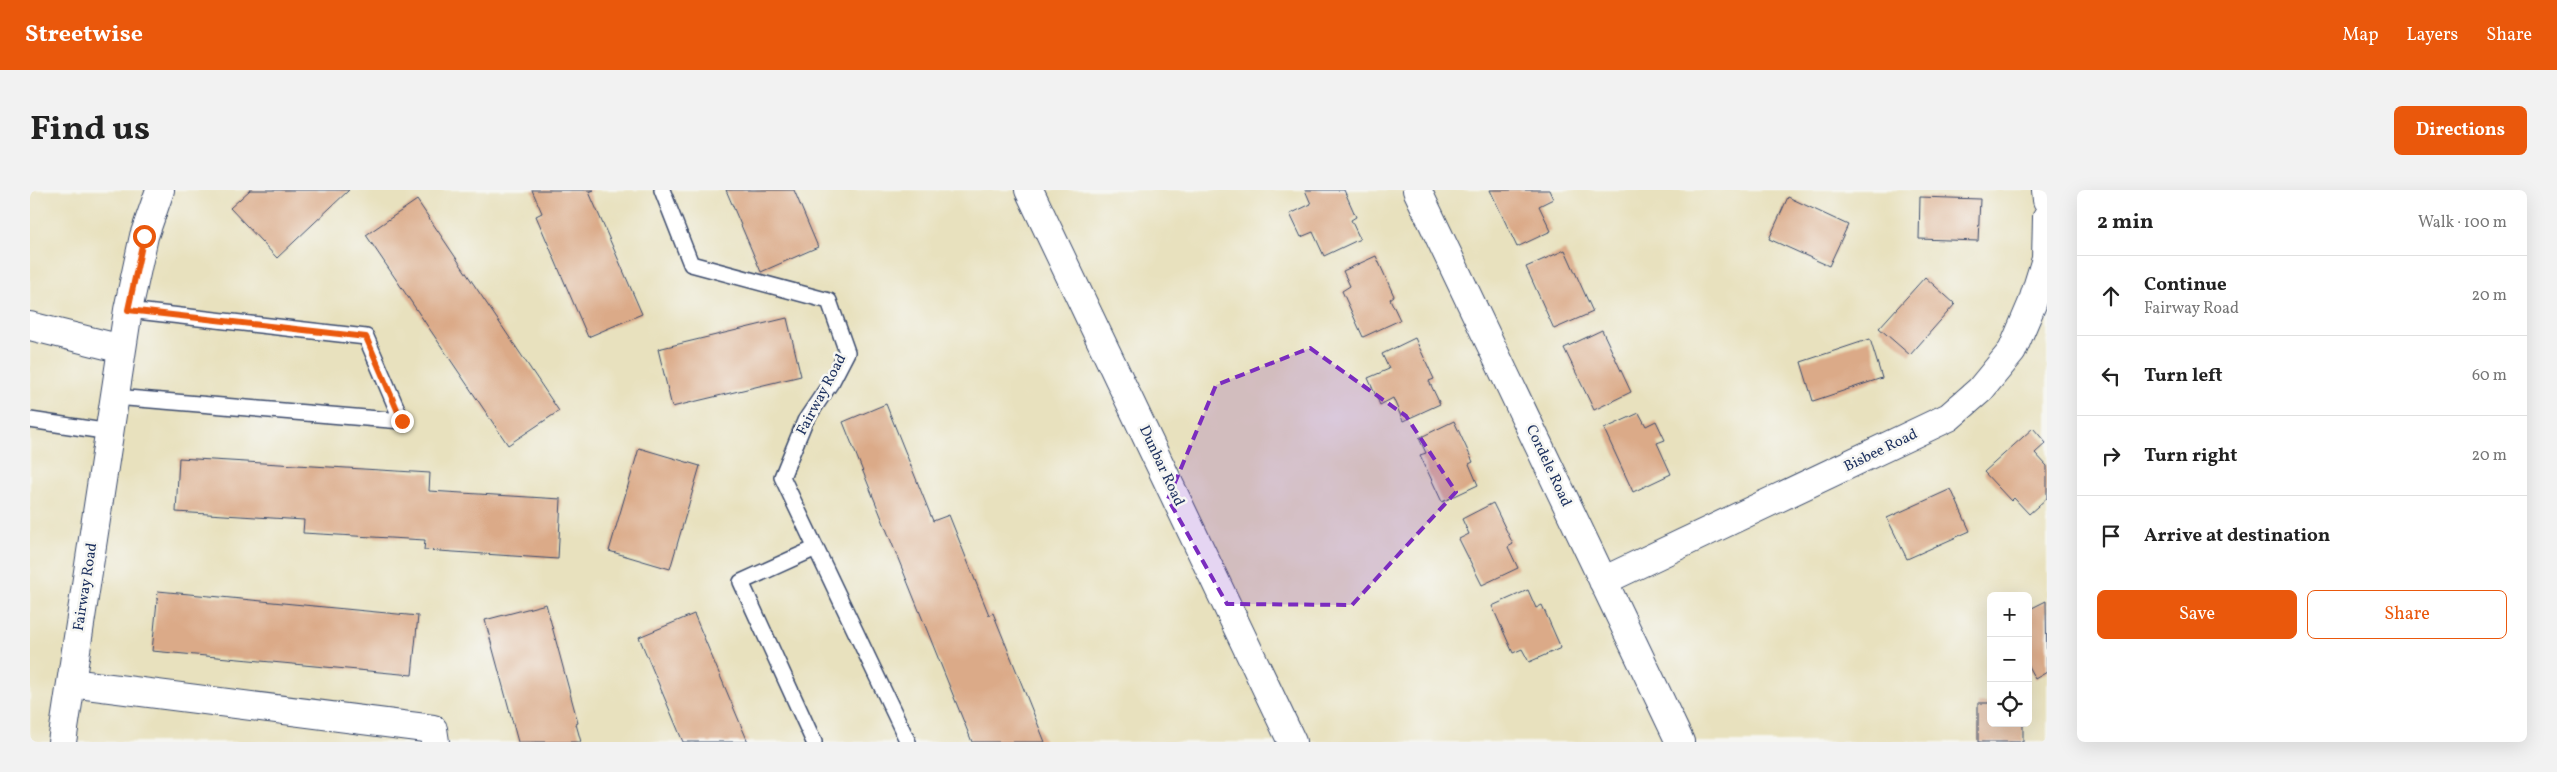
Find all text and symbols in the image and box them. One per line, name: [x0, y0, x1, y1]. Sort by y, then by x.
text: Streetwise: [25, 18, 143, 52]
text: Map: [2342, 23, 2378, 48]
text: Layers: [2406, 23, 2458, 48]
text: Share: [2486, 23, 2532, 48]
text: Find us: [30, 106, 150, 154]
button: Directions: [2394, 106, 2527, 155]
text: 2 min: [2097, 208, 2154, 237]
text: Walk · 100 m: [2418, 212, 2507, 234]
route start: [133, 225, 156, 248]
text: Continue: [2144, 272, 2227, 298]
icon: ahead: [2097, 282, 2125, 310]
text: 20 m: [2472, 285, 2507, 307]
text: Fairway Road: [2144, 298, 2239, 320]
street label: Fairway Road: [792, 351, 852, 439]
icon: left: [2097, 362, 2125, 390]
text: Turn left: [2144, 363, 2223, 389]
text: 60 m: [2472, 365, 2507, 387]
route end: [391, 410, 414, 433]
street label: Dunbar Road: [1133, 422, 1189, 510]
street label: Cordele Road: [1520, 422, 1576, 510]
street label: Bisbee Road: [1841, 424, 1921, 478]
icon: right: [2097, 442, 2125, 470]
text: Turn right: [2144, 443, 2237, 469]
text: 20 m: [2472, 445, 2507, 467]
icon: arrive: [2097, 522, 2125, 550]
text: Arrive at destination: [2144, 523, 2330, 549]
street label: Fairway Road: [69, 541, 103, 633]
button: Save: [2097, 590, 2297, 639]
button: Share: [2307, 590, 2507, 639]
map controls: [1987, 592, 2032, 727]
button: +: [1987, 592, 2032, 637]
button: −: [1987, 637, 2032, 682]
button: locate: [1987, 682, 2032, 727]

